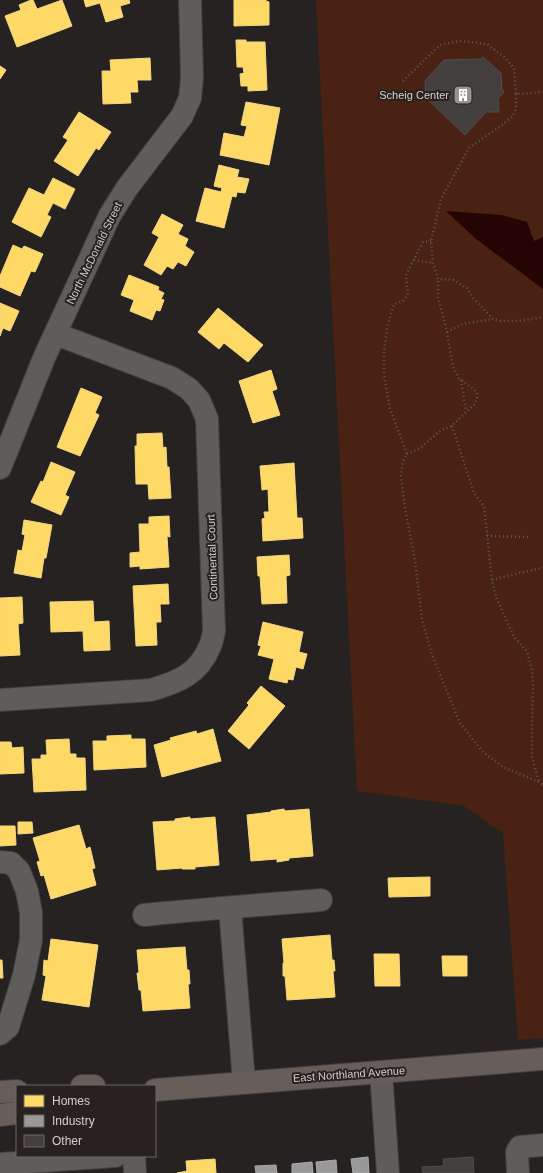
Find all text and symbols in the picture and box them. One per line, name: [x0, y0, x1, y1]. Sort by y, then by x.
building icon: Scheig Center: [452, 84, 474, 106]
place label: Scheig Center: [379, 89, 449, 101]
street label: North McDonald Street: [64, 200, 124, 306]
street label: Continental Court: [205, 514, 219, 600]
street label: East Northland Avenue: [293, 1064, 405, 1084]
legend: [16, 1085, 156, 1157]
text: Homes: [52, 1094, 90, 1108]
text: Industry: [52, 1114, 95, 1128]
text: Other: [52, 1134, 82, 1148]

